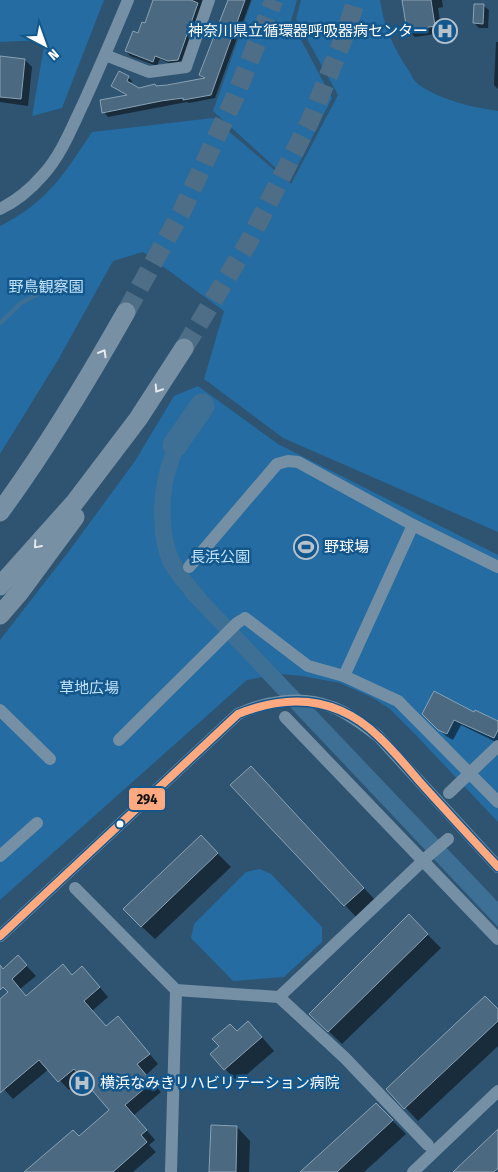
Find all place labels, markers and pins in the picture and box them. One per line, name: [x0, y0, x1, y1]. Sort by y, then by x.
hospital icon: 神奈川県立循環器呼吸器病センター: [432, 18, 458, 44]
place label: 神奈川県立循環器呼吸器病センター: [188, 22, 428, 40]
sports icon: 野球場: [293, 534, 319, 560]
place label: 野球場: [324, 538, 369, 556]
unlabelled marker: [115, 819, 125, 829]
hospital icon: 横浜なみきリハビリテーション病院: [69, 1070, 95, 1096]
place label: 横浜なみきリハビリテーション病院: [100, 1074, 340, 1092]

